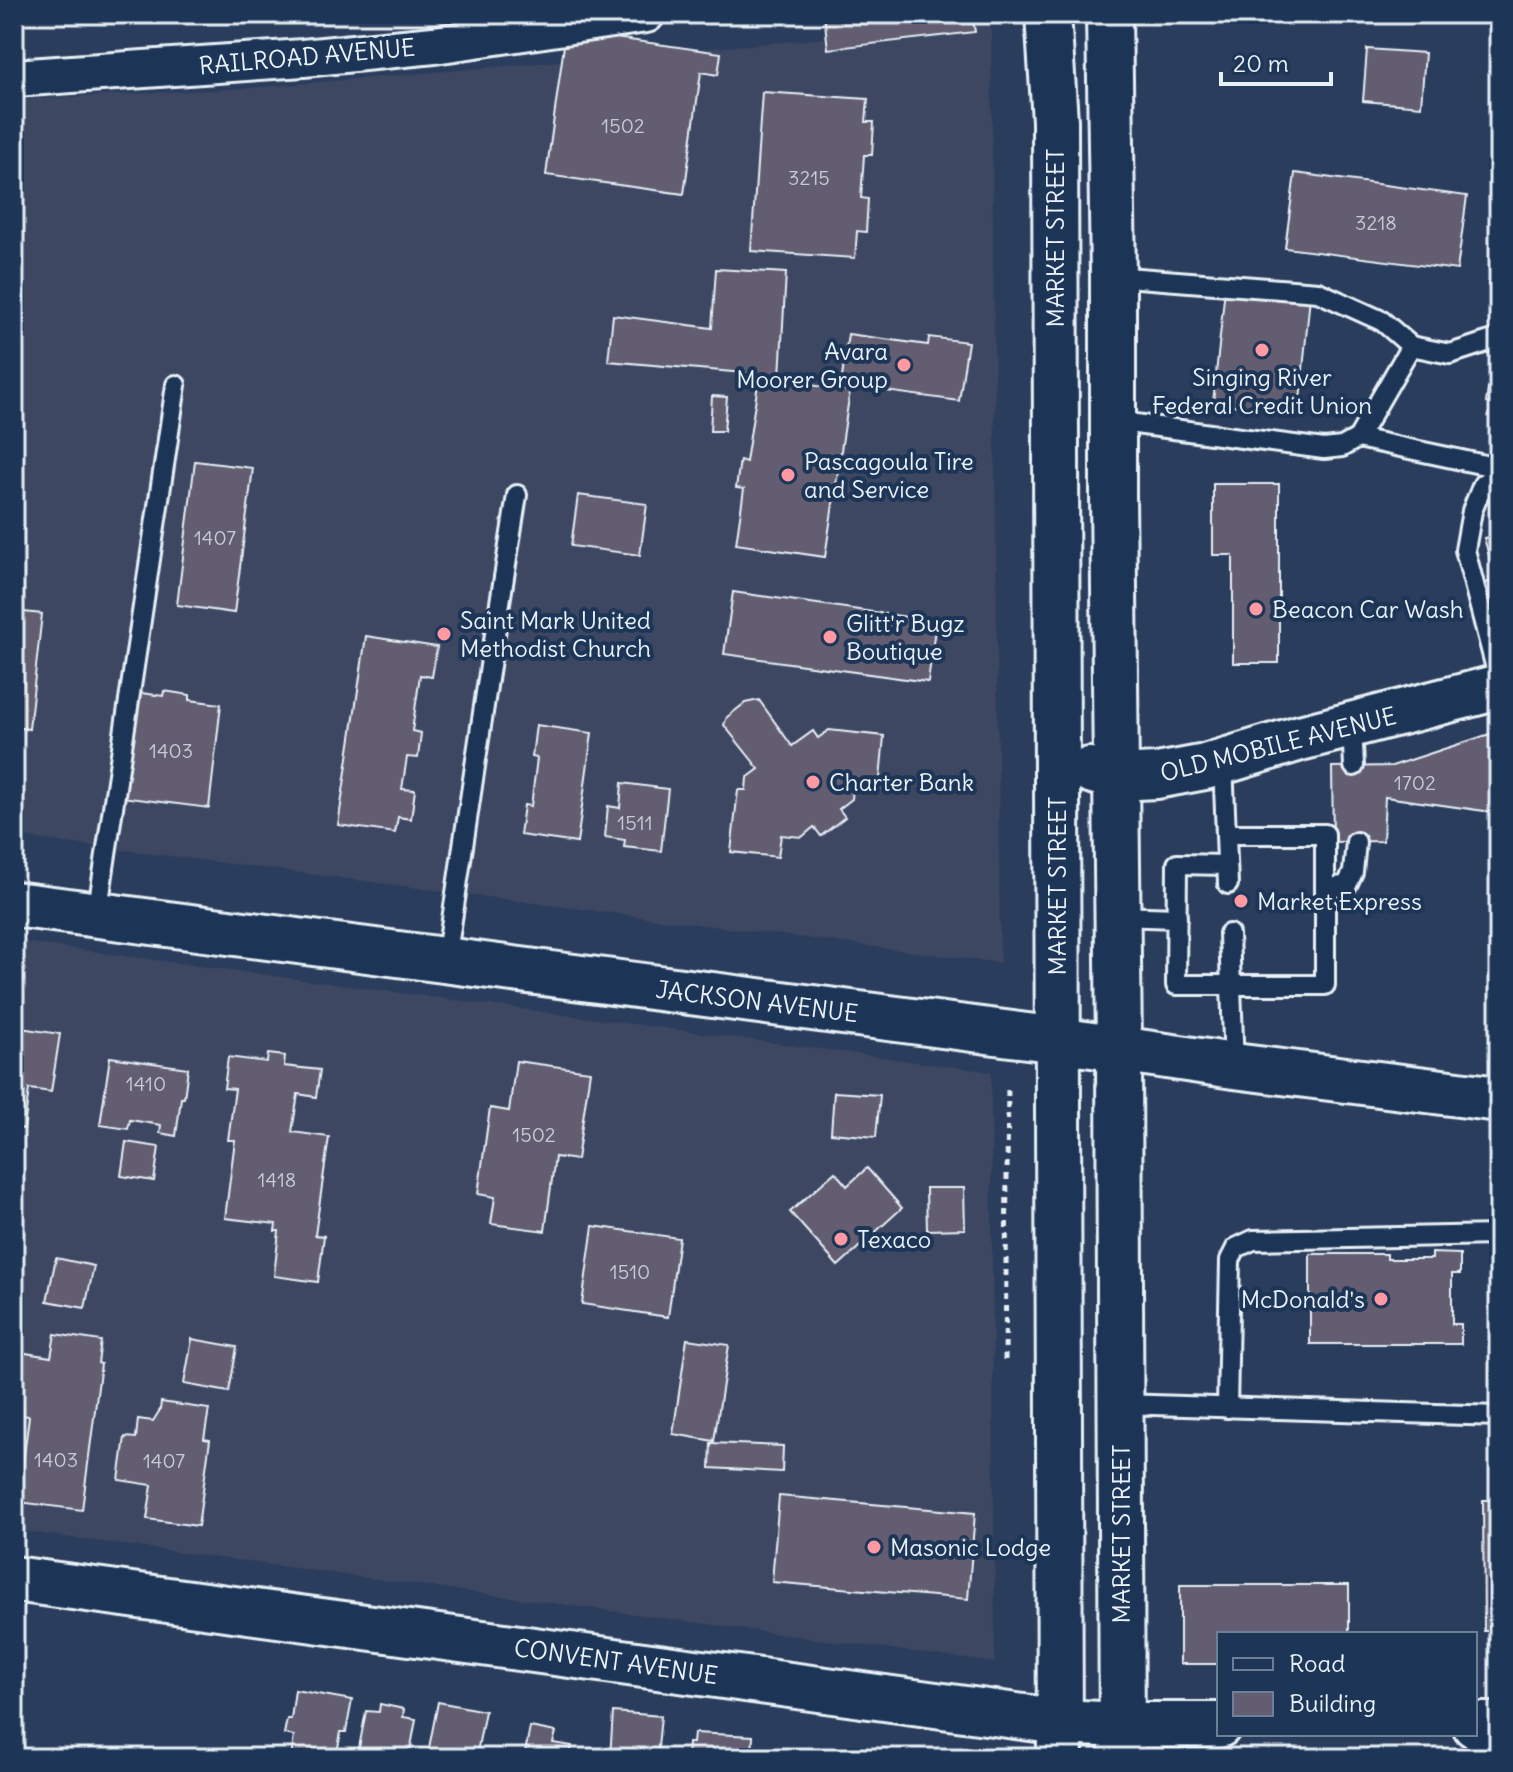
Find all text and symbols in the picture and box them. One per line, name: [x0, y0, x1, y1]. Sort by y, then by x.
street label: RAILROAD AVENUE: [198, 32, 416, 80]
scale bar: [1221, 36, 1331, 86]
text: 20 m: [1233, 48, 1289, 78]
house number: 1502: [601, 113, 645, 138]
street label: MARKET STREET: [1040, 148, 1070, 328]
house number: 3215: [788, 165, 830, 190]
house number: 3218: [1355, 210, 1397, 235]
place label: Avara Moorer Group: [736, 336, 888, 394]
marker: Singing River Federal Credit Union: [1253, 341, 1271, 359]
marker: Avara Moorer Group: [895, 356, 913, 374]
place label: Singing River Federal Credit Union: [1152, 362, 1372, 420]
place label: Pascagoula Tire and Service: [804, 446, 974, 504]
marker: Pascagoula Tire and Service: [779, 466, 797, 484]
house number: 1407: [194, 525, 236, 550]
place label: Beacon Car Wash: [1272, 594, 1464, 624]
marker: Beacon Car Wash: [1247, 600, 1265, 618]
place label: Saint Mark United Methodist Church: [460, 605, 651, 663]
place label: Glitt'r Bugz Boutique: [846, 608, 965, 666]
marker: Saint Mark United Methodist Church: [435, 625, 453, 643]
marker: Glitt'r Bugz Boutique: [821, 628, 839, 646]
street label: OLD MOBILE AVENUE: [1157, 700, 1399, 788]
house number: 1403: [149, 738, 193, 763]
place label: Charter Bank: [829, 767, 974, 797]
house number: 1702: [1394, 770, 1436, 795]
marker: Charter Bank: [804, 773, 822, 791]
street label: MARKET STREET: [1042, 796, 1072, 976]
house number: 1511: [617, 810, 653, 835]
place label: Market Express: [1257, 886, 1422, 916]
marker: Market Express: [1232, 892, 1250, 910]
street label: JACKSON AVENUE: [654, 974, 860, 1028]
house number: 1410: [126, 1071, 166, 1096]
house number: 1502: [512, 1122, 556, 1147]
house number: 1418: [258, 1167, 296, 1192]
place label: Texaco: [857, 1224, 931, 1254]
marker: Texaco: [832, 1230, 850, 1248]
house number: 1510: [610, 1259, 650, 1284]
place label: McDonald's: [1241, 1284, 1365, 1314]
marker: McDonald's: [1372, 1290, 1390, 1308]
street label: MARKET STREET: [1106, 1444, 1136, 1624]
house number: 1403: [34, 1447, 78, 1472]
house number: 1407: [143, 1448, 185, 1473]
place label: Masonic Lodge: [890, 1532, 1051, 1562]
marker: Masonic Lodge: [865, 1538, 883, 1556]
street label: CONVENT AVENUE: [512, 1632, 720, 1690]
legend: [1217, 1632, 1477, 1736]
text: Road: [1289, 1648, 1345, 1678]
text: Building: [1289, 1688, 1376, 1718]

